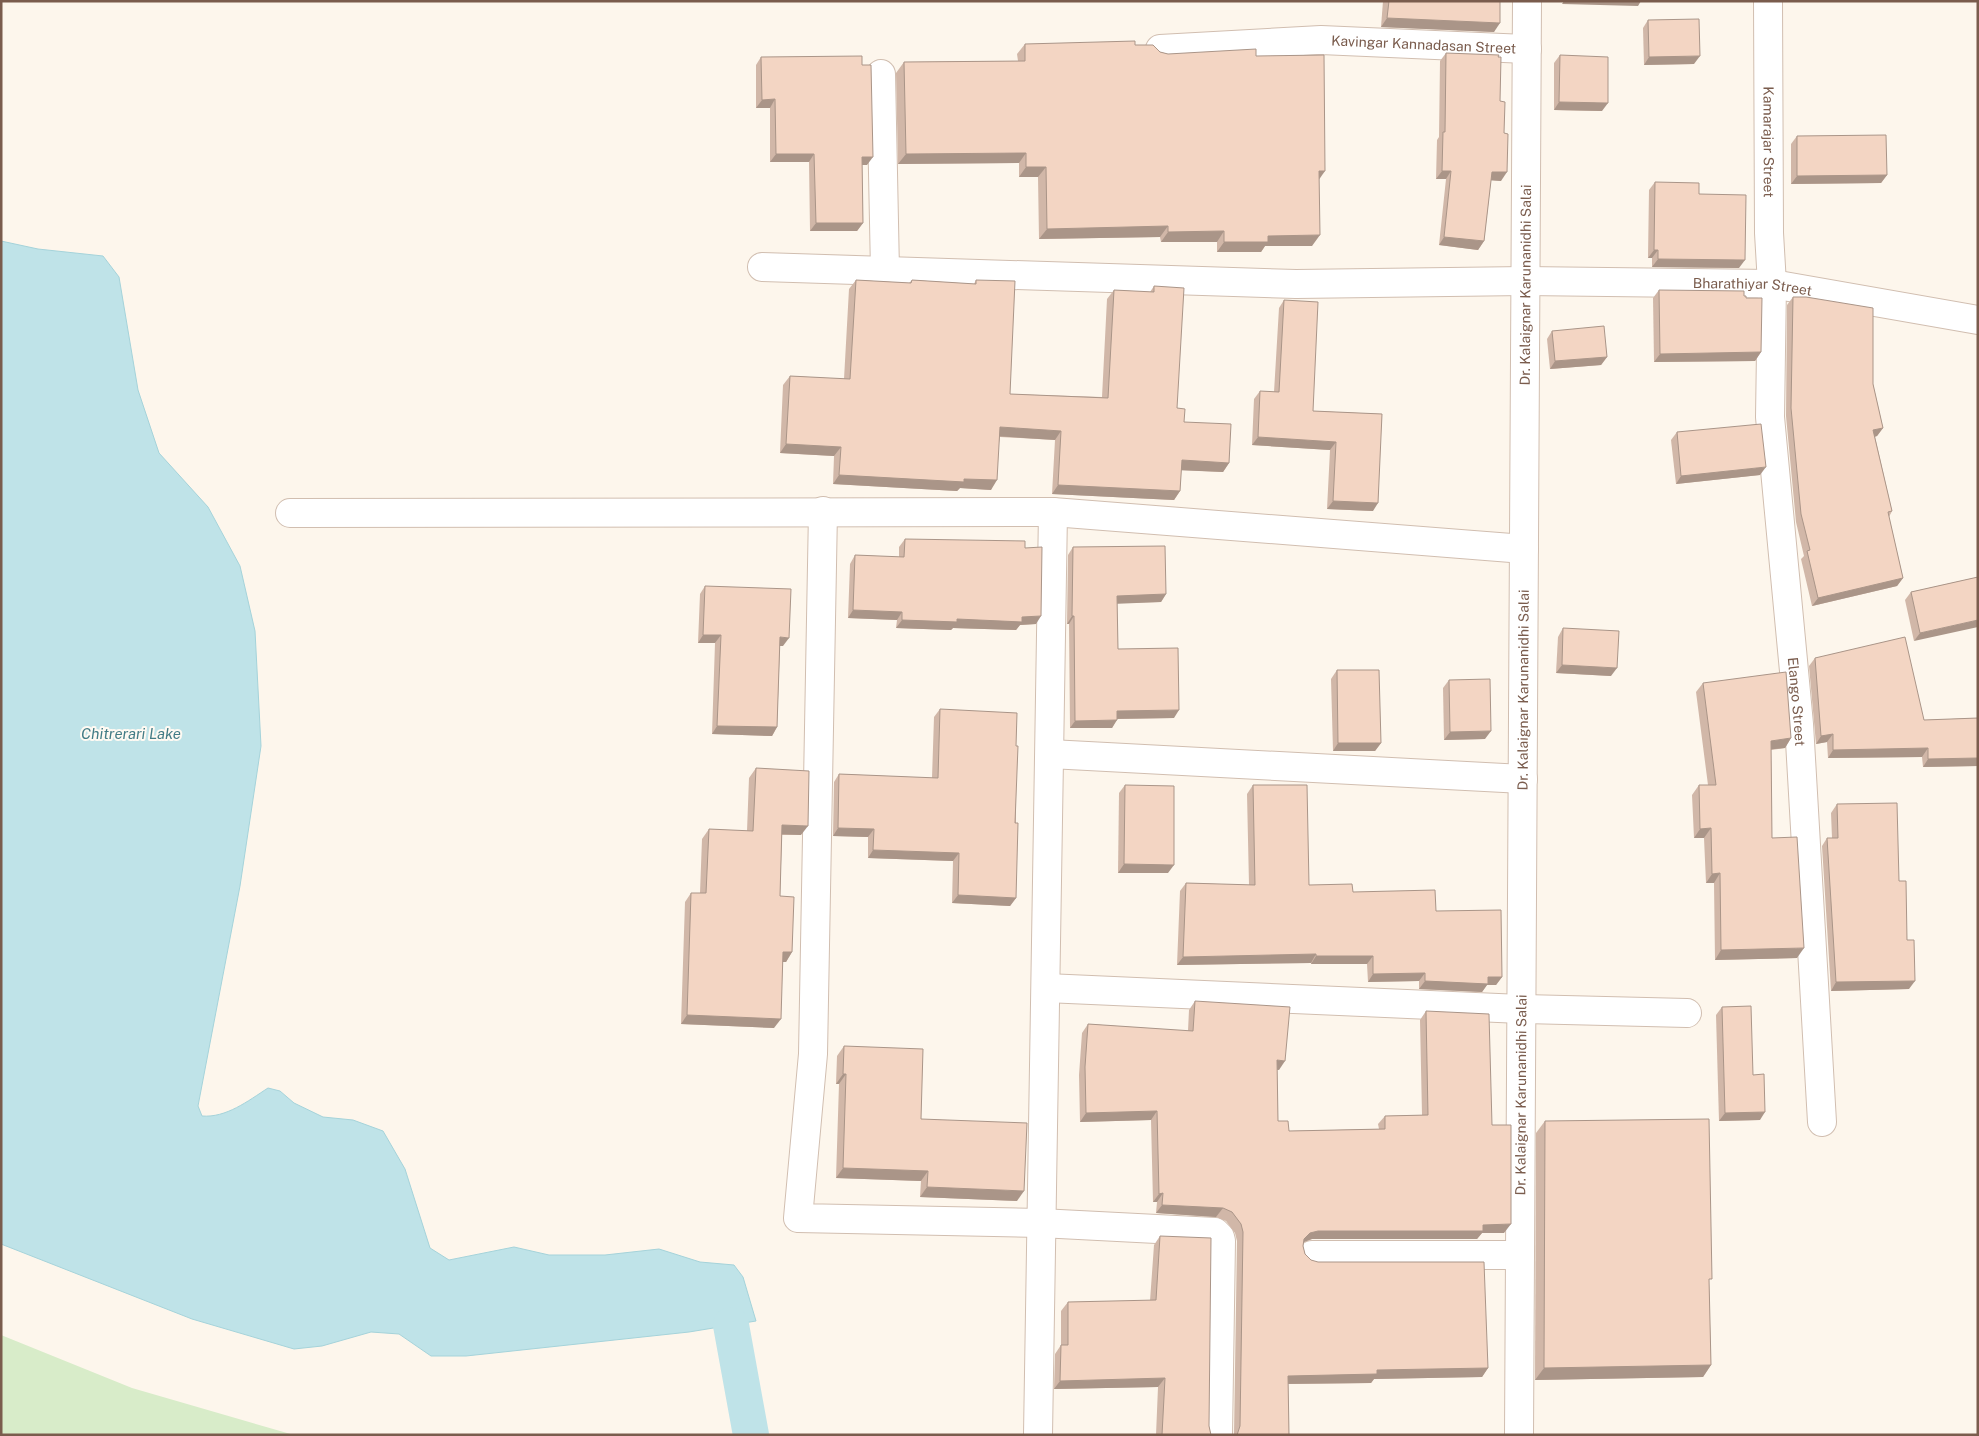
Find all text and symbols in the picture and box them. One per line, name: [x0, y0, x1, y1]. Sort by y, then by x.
street label: Kavingar Kannadasan Street: [1331, 32, 1517, 57]
street label: Kamarajar Street: [1760, 86, 1777, 198]
street label: Dr. Kalaignar Karunanidhi Salai: [1517, 185, 1534, 385]
street label: Bharathiyar Street: [1693, 275, 1813, 299]
street label: Dr. Kalaignar Karunanidhi Salai: [1515, 590, 1532, 790]
street label: Elango Street: [1785, 656, 1808, 747]
water label: Chitrerari Lake: [81, 725, 181, 742]
street label: Dr. Kalaignar Karunanidhi Salai: [1512, 995, 1529, 1195]

